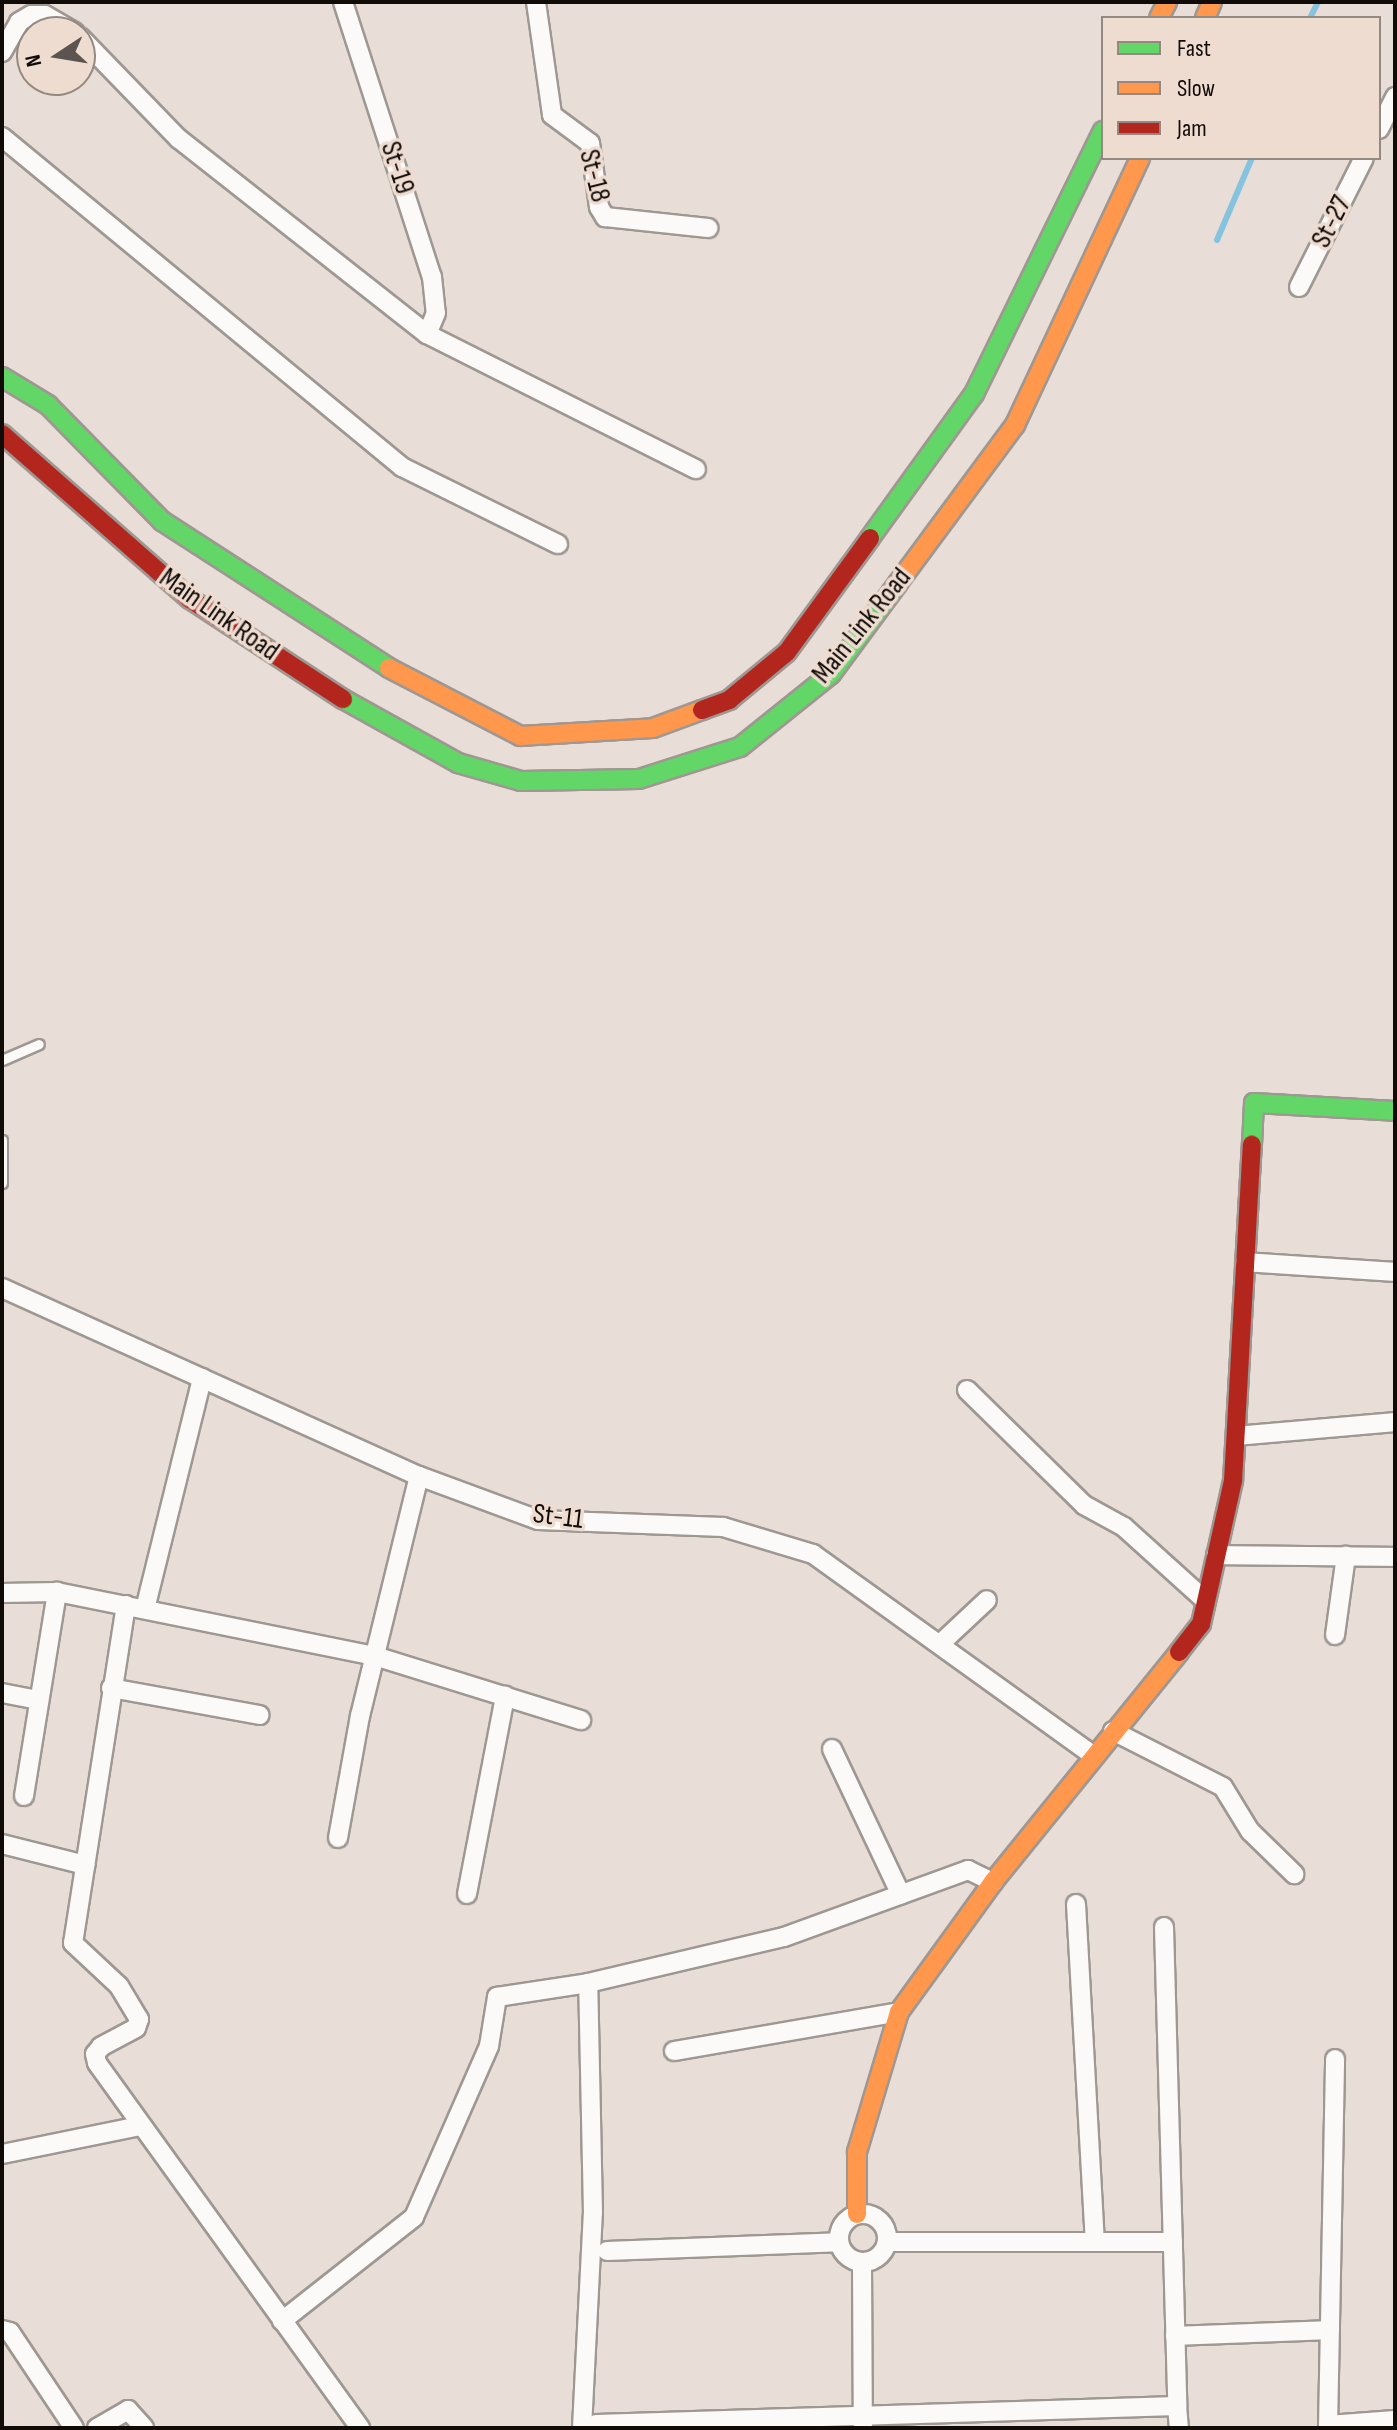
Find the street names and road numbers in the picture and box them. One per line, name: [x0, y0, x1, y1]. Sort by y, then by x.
street label: St-19: [373, 138, 421, 198]
street label: St-18: [571, 146, 617, 206]
street label: St-27: [1305, 191, 1359, 253]
street label: Main Link Road: [153, 562, 285, 668]
street label: Main Link Road: [805, 562, 919, 690]
street label: St-11: [531, 1497, 585, 1537]

